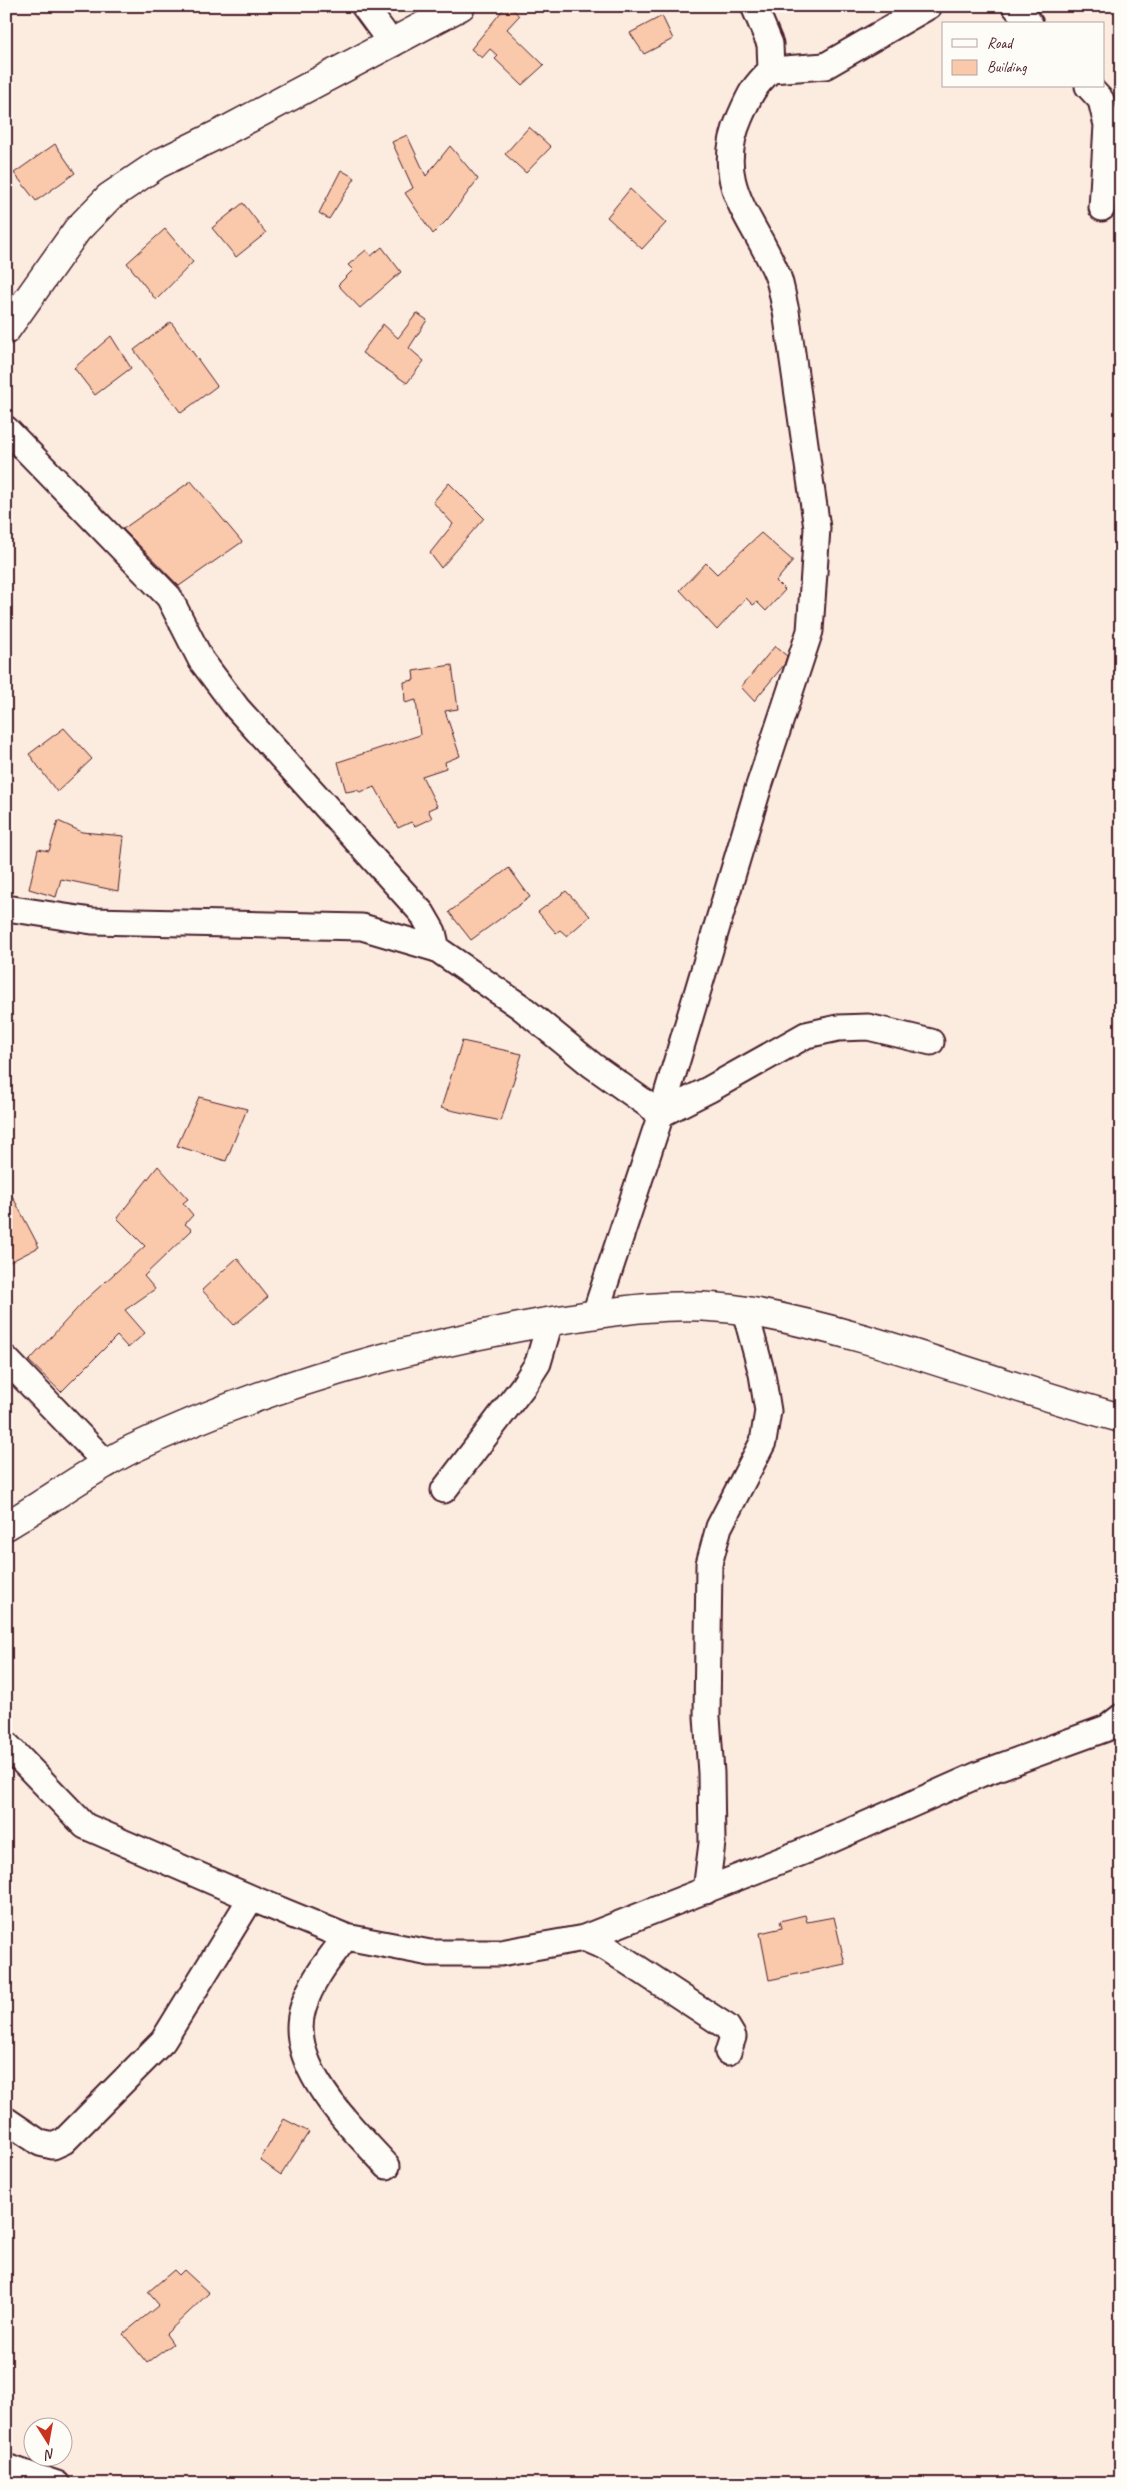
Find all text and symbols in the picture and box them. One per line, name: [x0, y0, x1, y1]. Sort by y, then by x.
legend: [942, 22, 1104, 88]
text: Road: [987, 34, 1014, 53]
text: Building: [987, 58, 1027, 77]
north arrow: [22, 2418, 72, 2468]
text: N: [42, 2445, 56, 2464]

